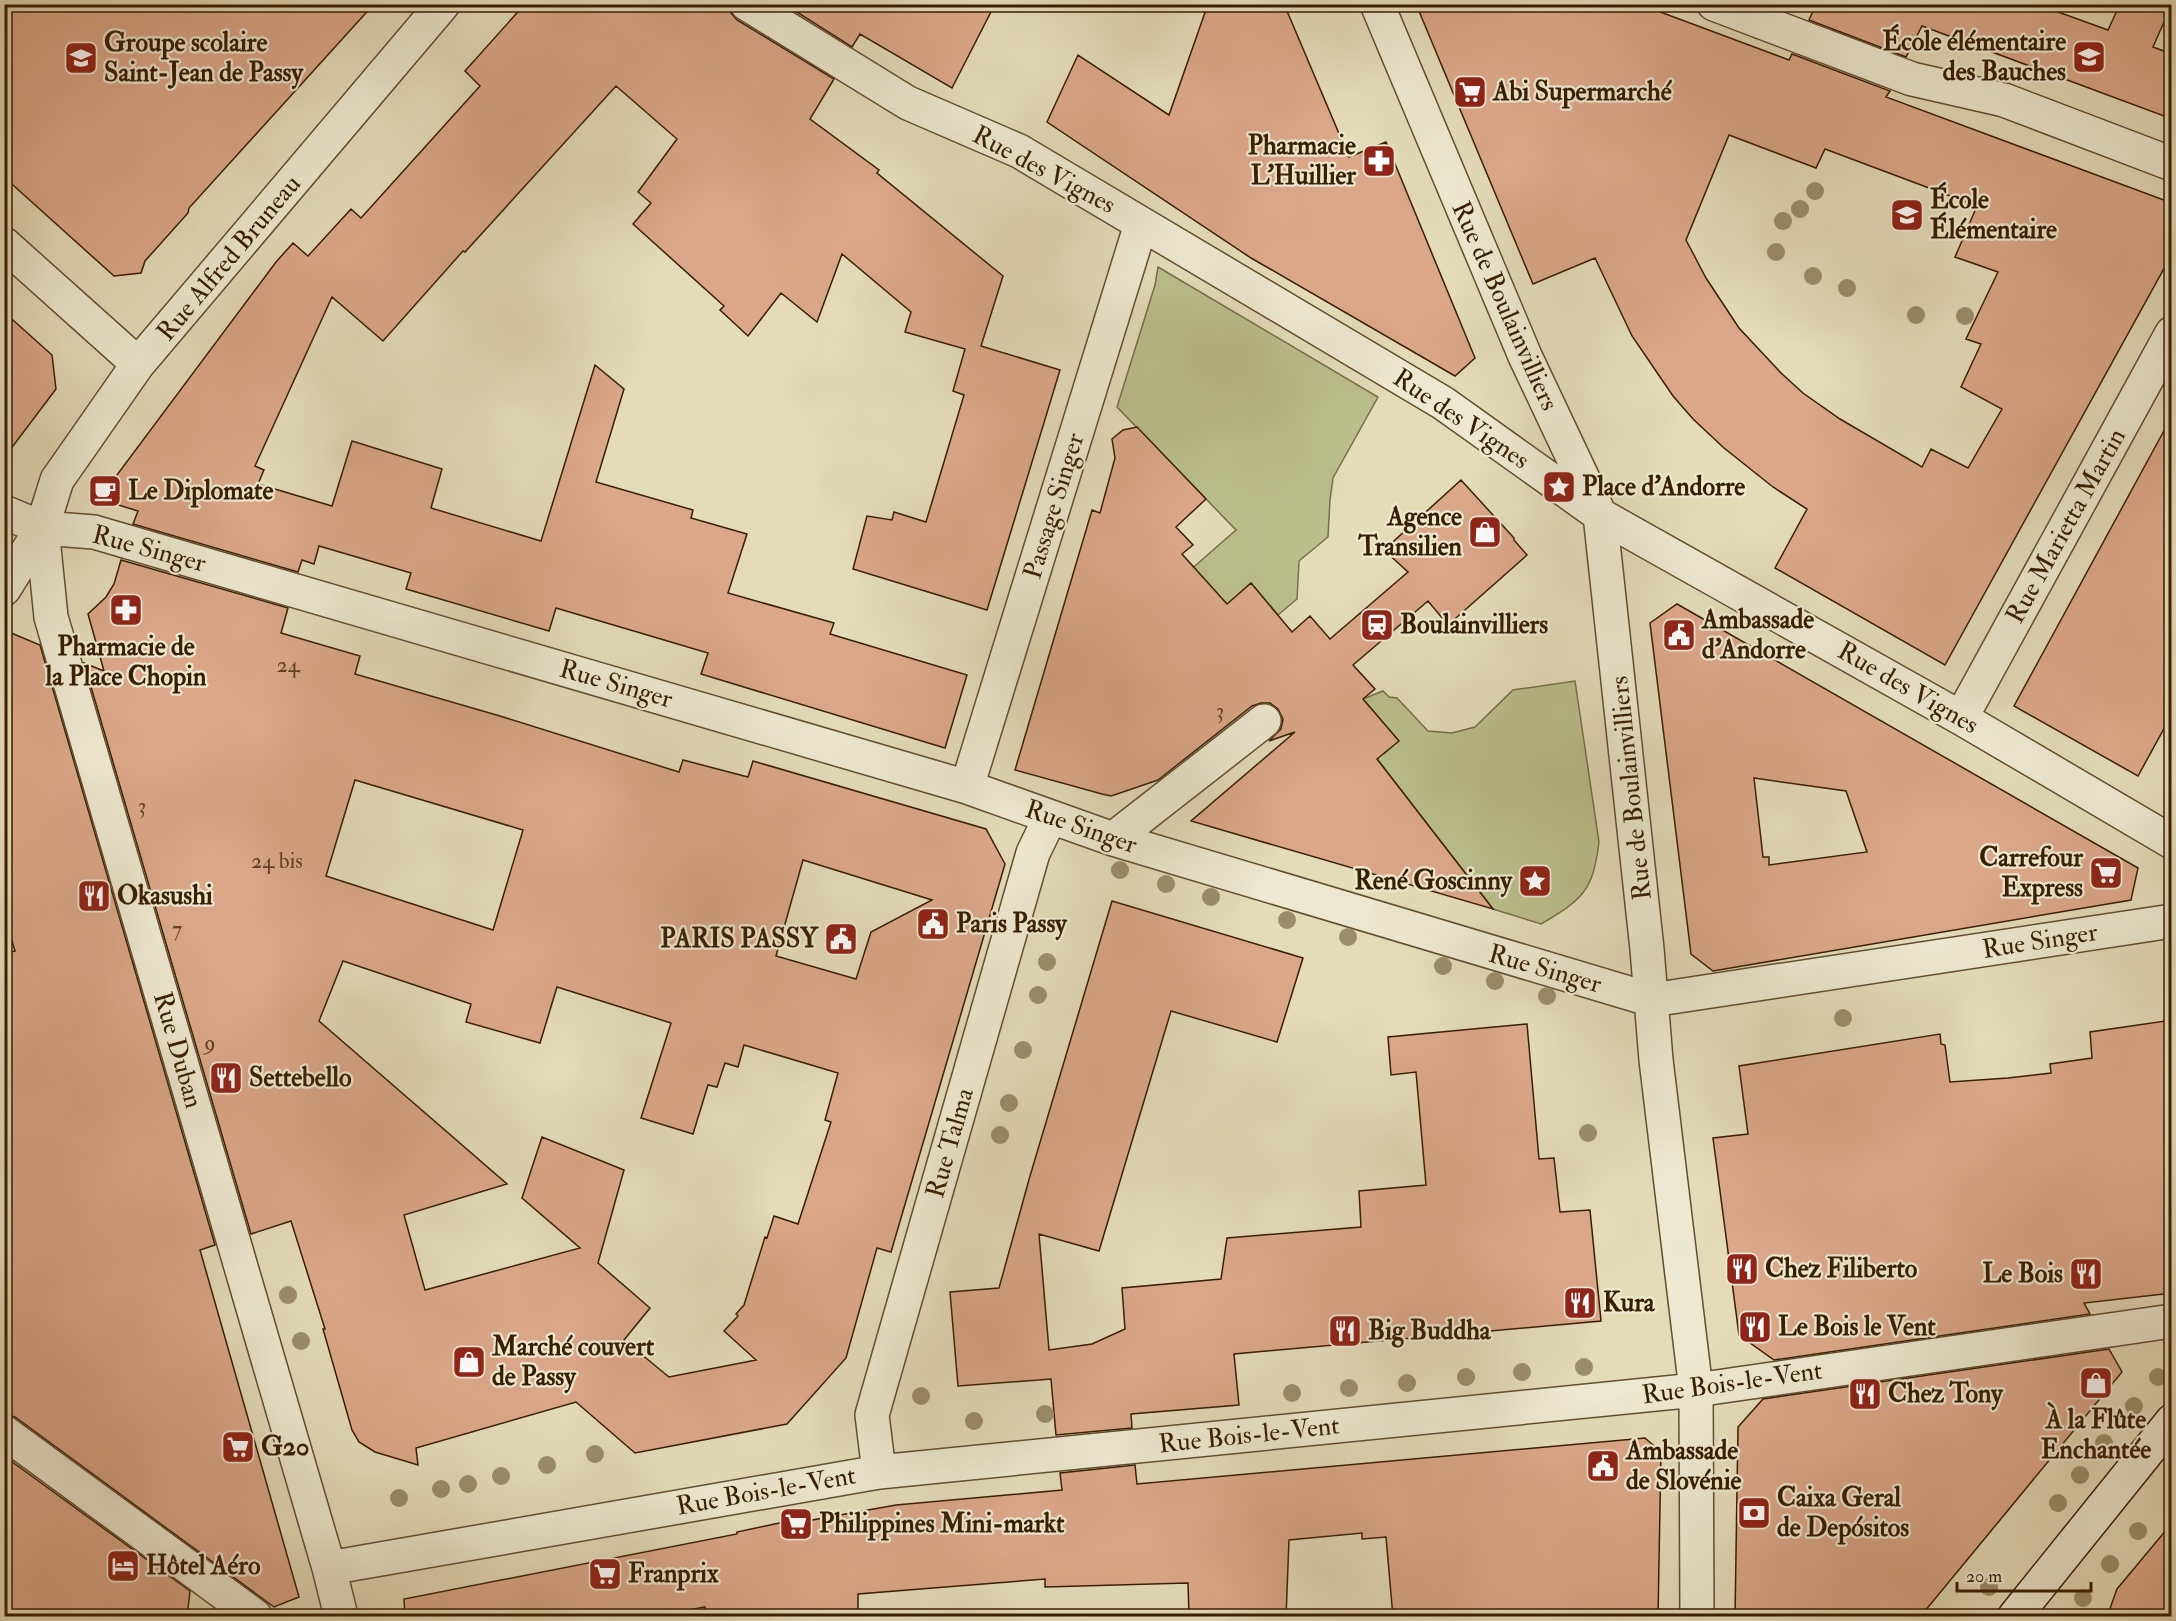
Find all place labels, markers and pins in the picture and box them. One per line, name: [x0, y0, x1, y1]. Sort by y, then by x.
place label: École élémentaire des Bauches: [1883, 23, 2066, 88]
place label: Groupe scolaire Saint-Jean de Passy: [104, 27, 304, 90]
school or university icon: École élémentaire des Bauches: [2071, 39, 2107, 75]
school or university icon: Groupe scolaire Saint-Jean de Passy: [63, 40, 99, 76]
supermarket icon: Abi Supermarché: [1452, 74, 1488, 110]
place label: Abi Supermarché: [1492, 76, 1673, 109]
place label: Pharmacie L'Huillier: [1248, 130, 1356, 192]
pharmacy icon: Pharmacie L'Huillier: [1361, 143, 1397, 179]
place label: École Élémentaire: [1930, 181, 2057, 246]
school or university icon: École Élémentaire: [1889, 197, 1925, 233]
place icon: Place d'Andorre: [1541, 469, 1577, 505]
place label: Place d'Andorre: [1582, 471, 1745, 503]
cafe icon: Le Diplomate: [87, 473, 123, 509]
place label: Le Diplomate: [128, 475, 274, 508]
place label: Agence Transilien: [1357, 501, 1463, 563]
shop icon: Agence Transilien: [1467, 514, 1503, 550]
pharmacy icon: Pharmacie de la Place Chopin: [108, 592, 144, 628]
place label: Ambassade d'Andorre: [1701, 604, 1814, 666]
station icon: Boulainvilliers: [1359, 607, 1395, 643]
place label: Boulainvilliers: [1400, 609, 1548, 641]
public building icon: Ambassade d'Andorre: [1661, 617, 1697, 653]
place label: Pharmacie de la Place Chopin: [45, 631, 207, 694]
place label: Carrefour Express: [1979, 842, 2083, 905]
supermarket icon: Carrefour Express: [2088, 855, 2124, 891]
place icon: René Goscinny: [1517, 863, 1553, 899]
place label: René Goscinny: [1354, 865, 1514, 898]
restaurant icon: Okasushi: [76, 878, 112, 914]
place label: Okasushi: [117, 880, 213, 912]
public building icon: Paris Passy: [915, 906, 951, 942]
place label: Paris Passy: [956, 908, 1068, 941]
public building icon: PARIS PASSY: [823, 921, 859, 957]
place label: PARIS PASSY: [660, 923, 819, 955]
restaurant icon: Settebello: [208, 1060, 244, 1096]
place label: Settebello: [249, 1062, 352, 1094]
restaurant icon: Chez Filiberto: [1724, 1251, 1760, 1287]
place label: Chez Filiberto: [1765, 1253, 1918, 1285]
restaurant icon: Le Bois: [2068, 1256, 2104, 1292]
place label: Le Bois: [1983, 1258, 2063, 1290]
restaurant icon: Kura: [1562, 1285, 1598, 1321]
place label: Kura: [1603, 1287, 1656, 1319]
restaurant icon: Le Bois le Vent: [1737, 1309, 1773, 1345]
place label: Le Bois le Vent: [1778, 1311, 1936, 1343]
restaurant icon: Big Buddha: [1327, 1313, 1363, 1349]
place label: Big Buddha: [1368, 1315, 1492, 1348]
place label: Marché couvert de Passy: [491, 1331, 655, 1394]
shop icon: Marché couvert de Passy: [451, 1344, 487, 1380]
shop icon: À la Flûte Enchantée: [2078, 1365, 2114, 1401]
restaurant icon: Chez Tony: [1847, 1376, 1883, 1412]
place label: Chez Tony: [1888, 1378, 2004, 1411]
place label: À la Flûte Enchantée: [2041, 1402, 2151, 1466]
supermarket icon: G20: [220, 1429, 256, 1465]
place label: G20: [261, 1431, 309, 1463]
place label: Ambassade de Slovénie: [1625, 1435, 1741, 1497]
public building icon: Ambassade de Slovénie: [1585, 1448, 1621, 1484]
place label: Caixa Geral de Depósitos: [1777, 1482, 1909, 1545]
bank icon: Caixa Geral de Depósitos: [1736, 1495, 1772, 1531]
supermarket icon: Philippines Mini-markt: [778, 1506, 814, 1542]
place label: Philippines Mini-markt: [819, 1508, 1065, 1541]
hotel icon: Hôtel Aéro: [105, 1548, 141, 1584]
place label: Hôtel Aéro: [146, 1550, 261, 1582]
supermarket icon: Franprix: [587, 1556, 623, 1592]
place label: Franprix: [628, 1558, 719, 1591]

